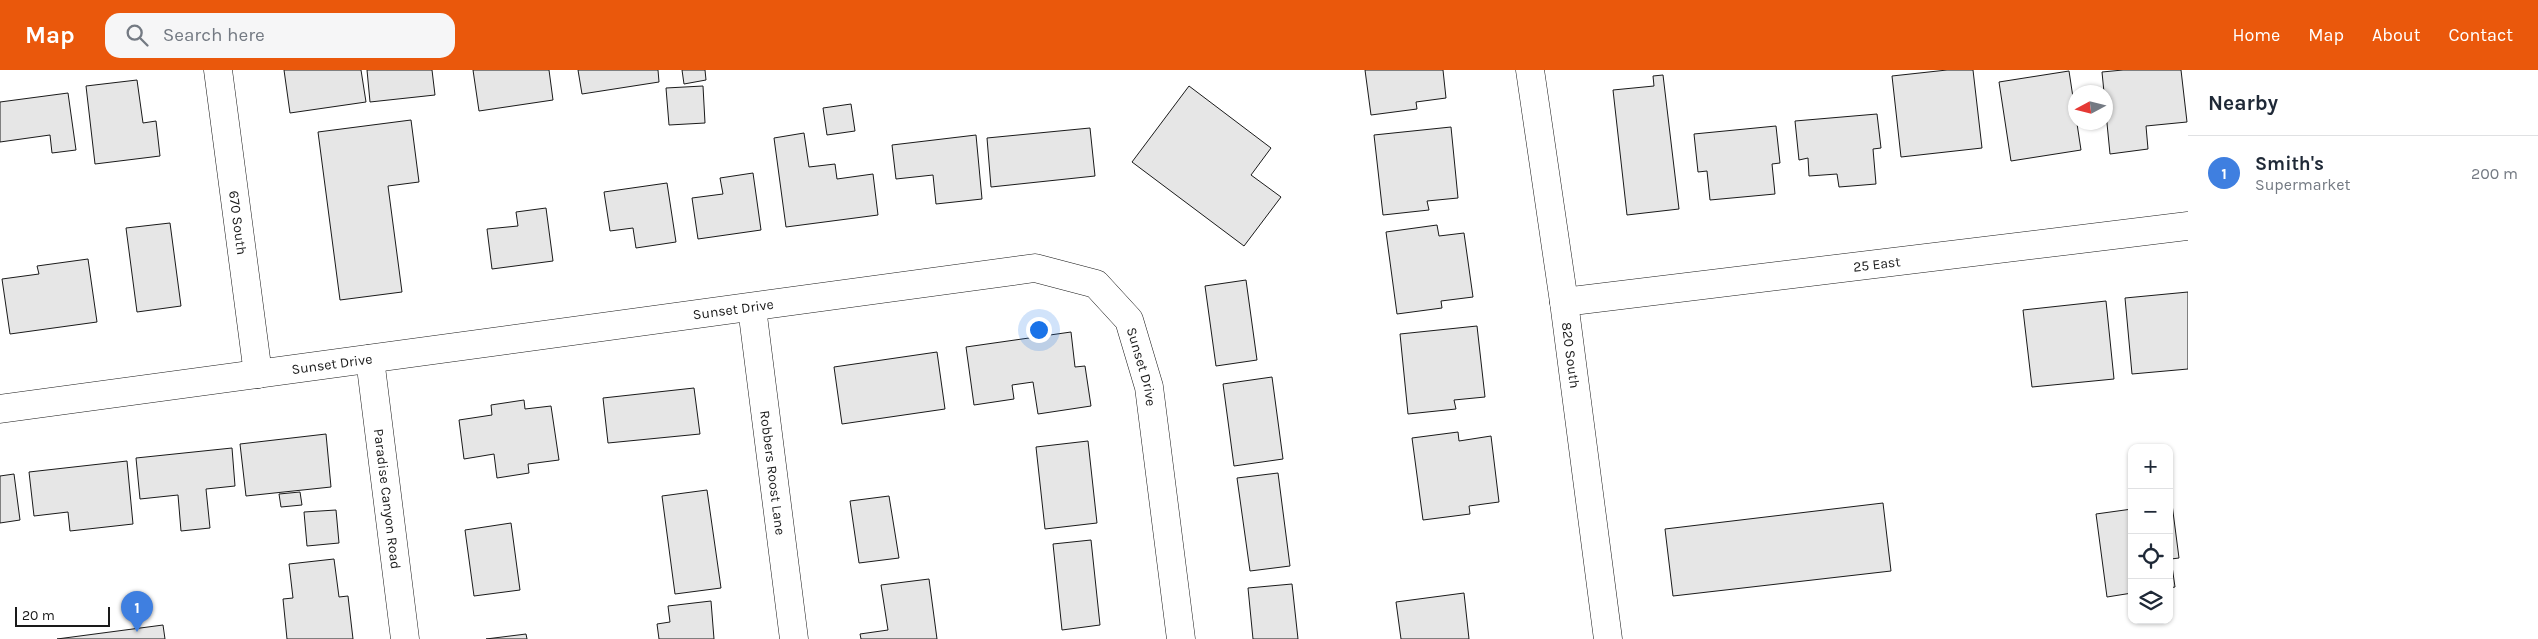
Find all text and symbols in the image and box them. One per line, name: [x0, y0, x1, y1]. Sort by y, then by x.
search box: [105, 13, 455, 58]
text: Map: [25, 21, 75, 49]
icon: search: [123, 21, 151, 49]
text: Search here: [163, 24, 265, 46]
text: Home: [2232, 24, 2280, 46]
text: Map: [2308, 24, 2344, 46]
text: About: [2372, 24, 2421, 46]
text: Contact: [2449, 24, 2513, 46]
north arrow: [2068, 85, 2113, 130]
text: Nearby: [2208, 91, 2278, 115]
text: Smith's: [2255, 153, 2324, 175]
text: 1: [2221, 164, 2227, 183]
text: 200 m: [2471, 164, 2518, 183]
text: Supermarket: [2255, 175, 2351, 194]
street label: 670 South: [225, 190, 251, 256]
street label: 25 East: [1852, 253, 1901, 275]
street label: Sunset Drive: [692, 295, 775, 323]
your location: [1026, 317, 1052, 343]
street label: 820 South: [1558, 321, 1584, 389]
street label: Sunset Drive: [1123, 325, 1160, 407]
street label: Sunset Drive: [291, 350, 373, 378]
street label: Robbers Roost Lane: [757, 409, 789, 536]
street label: Paradise Canyon Road: [370, 428, 405, 570]
map controls: [2128, 444, 2173, 624]
button: +: [2128, 444, 2173, 489]
button: −: [2128, 489, 2173, 534]
button: locate: [2128, 534, 2173, 579]
button: layers: [2128, 579, 2173, 624]
pin: 1: [121, 591, 153, 632]
scale bar: [15, 604, 110, 627]
text: 20 m: [22, 607, 55, 624]

